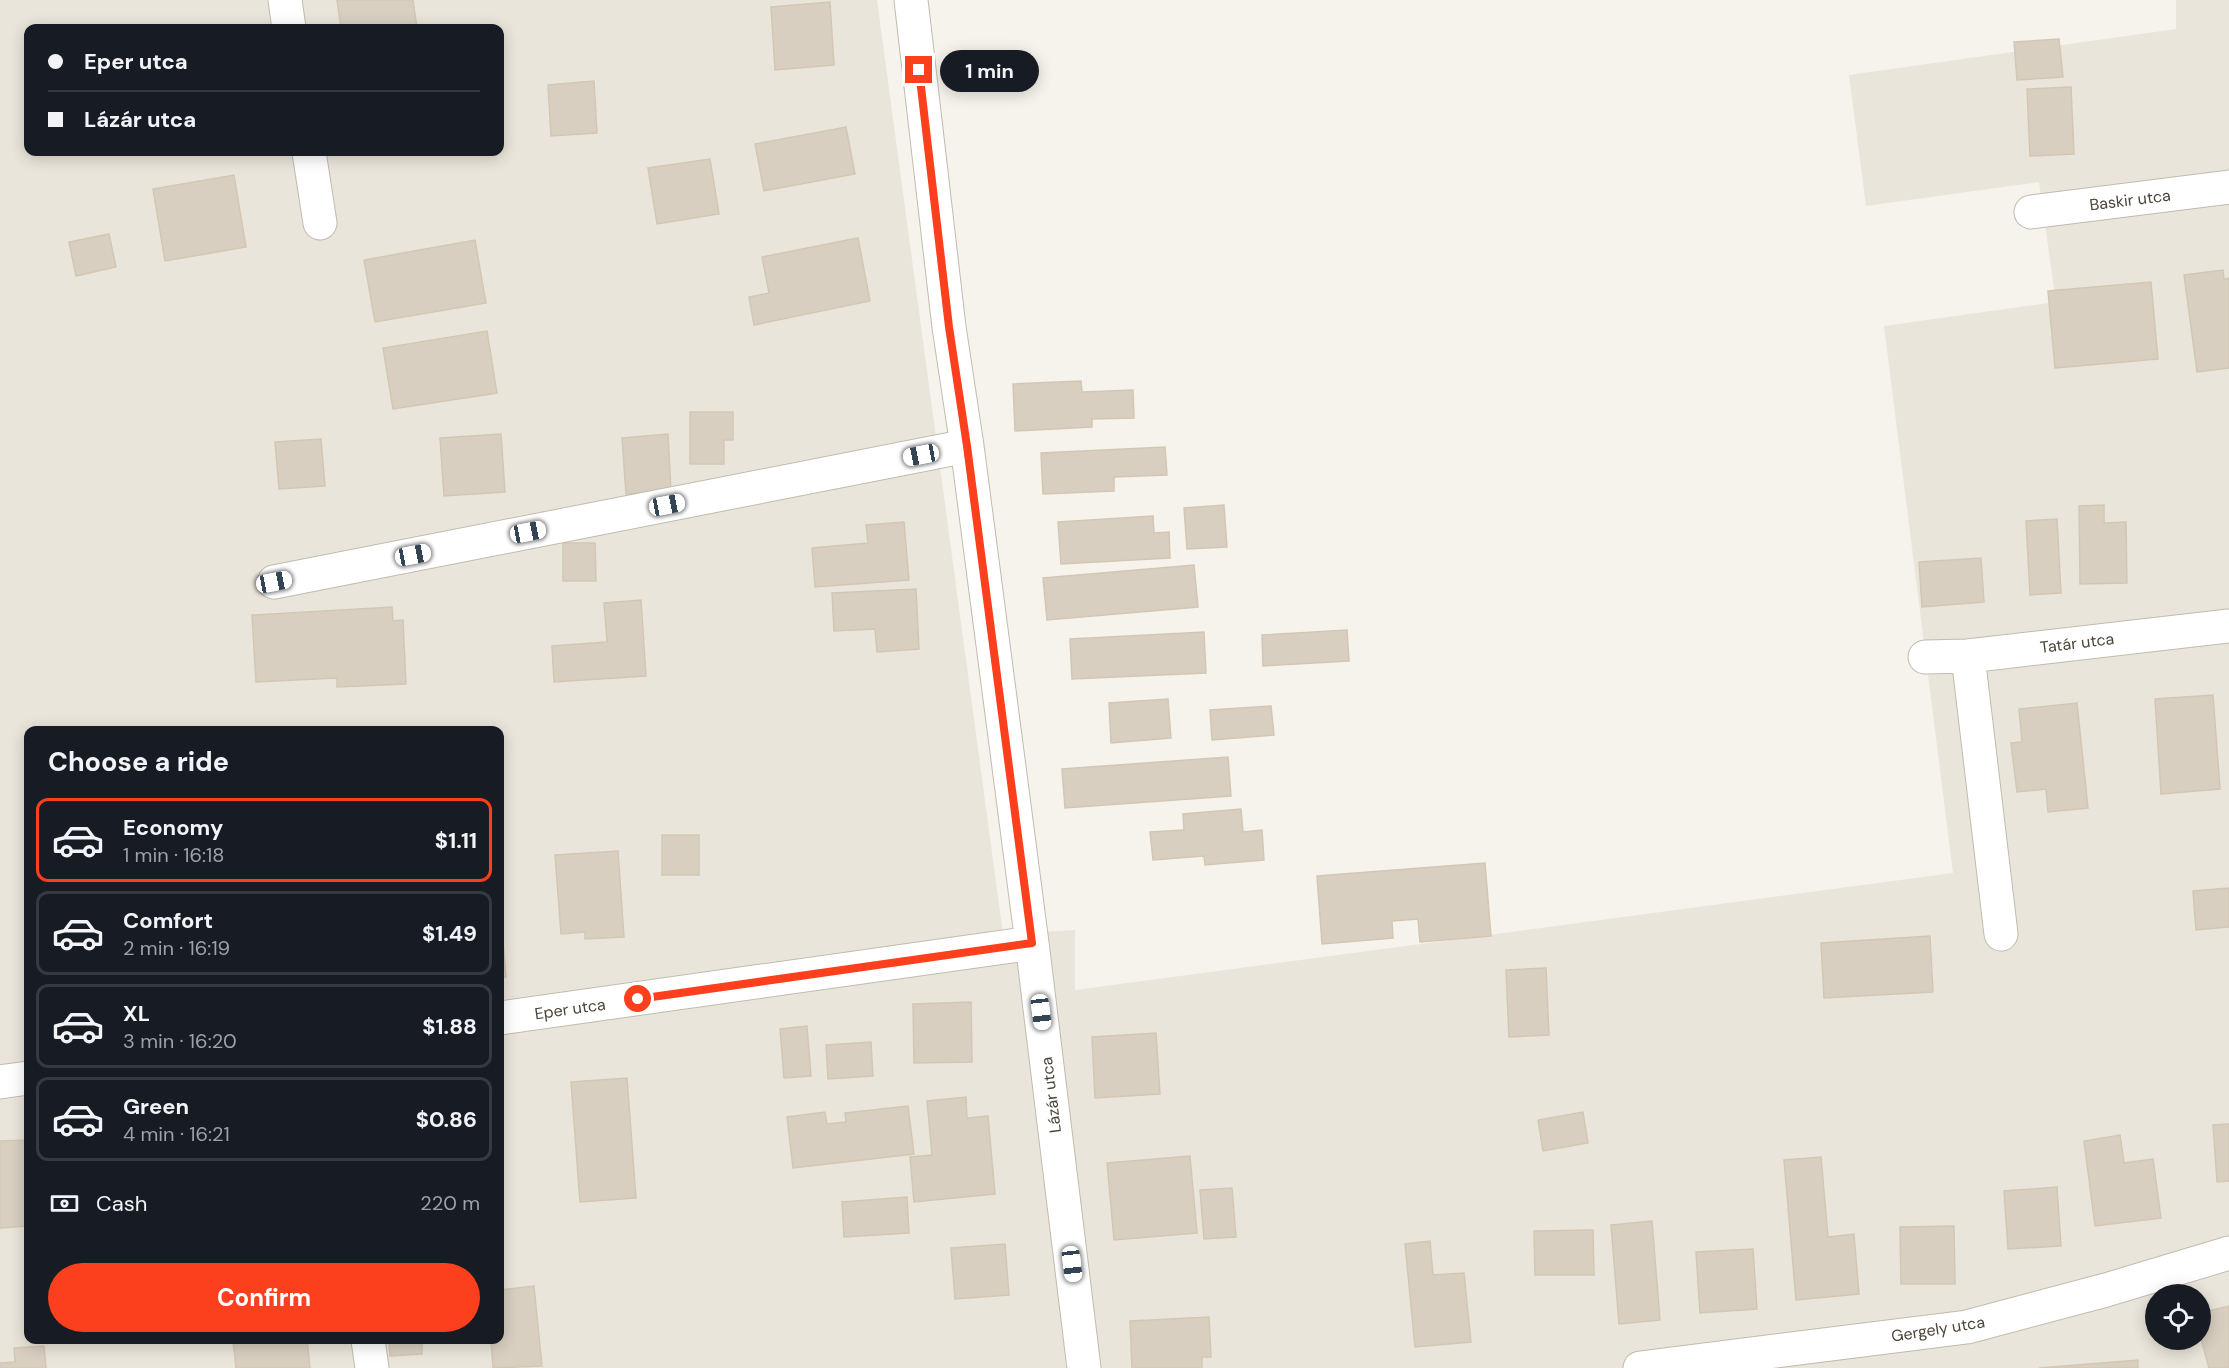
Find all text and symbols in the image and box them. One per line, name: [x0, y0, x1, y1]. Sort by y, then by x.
text: Eper utca: [84, 47, 188, 76]
callout: 1 min: [940, 49, 1039, 91]
route end: [905, 56, 932, 83]
text: 1 min: [965, 58, 1014, 84]
text: Lázár utca: [84, 105, 196, 134]
street label: Baskir utca: [2088, 185, 2172, 215]
car: [902, 443, 940, 467]
car: [648, 493, 686, 517]
car: [509, 520, 547, 544]
car: [394, 543, 432, 567]
car: [255, 570, 293, 594]
street label: Tatár utca: [2039, 628, 2115, 658]
text: Choose a ride: [48, 744, 229, 779]
icon: car: [51, 813, 105, 867]
text: Economy: [123, 813, 223, 842]
text: $1.11: [435, 826, 477, 855]
text: 1 min · 16:18: [123, 842, 225, 868]
icon: car: [51, 906, 105, 960]
text: Comfort: [123, 906, 213, 935]
text: $1.49: [422, 919, 477, 948]
text: 2 min · 16:19: [123, 935, 230, 961]
route start: [624, 985, 651, 1012]
car: [1030, 993, 1052, 1031]
street label: Eper utca: [533, 994, 607, 1024]
icon: car: [51, 999, 105, 1053]
text: XL: [123, 999, 150, 1028]
text: $1.88: [422, 1012, 477, 1041]
text: 3 min · 16:20: [123, 1028, 237, 1054]
street label: Lázár utca: [1036, 1056, 1066, 1134]
icon: car: [51, 1092, 105, 1146]
text: Green: [123, 1092, 189, 1121]
text: $0.86: [416, 1105, 477, 1134]
text: 4 min · 16:21: [123, 1121, 230, 1147]
icon: cash: [48, 1187, 81, 1220]
text: Cash: [96, 1189, 147, 1218]
text: 220 m: [420, 1190, 480, 1216]
car: [1061, 1245, 1083, 1283]
button: Confirm: [48, 1263, 480, 1332]
map controls: [2145, 1284, 2211, 1350]
button: locate: [2145, 1284, 2211, 1350]
street label: Gergely utca: [1890, 1311, 1986, 1347]

